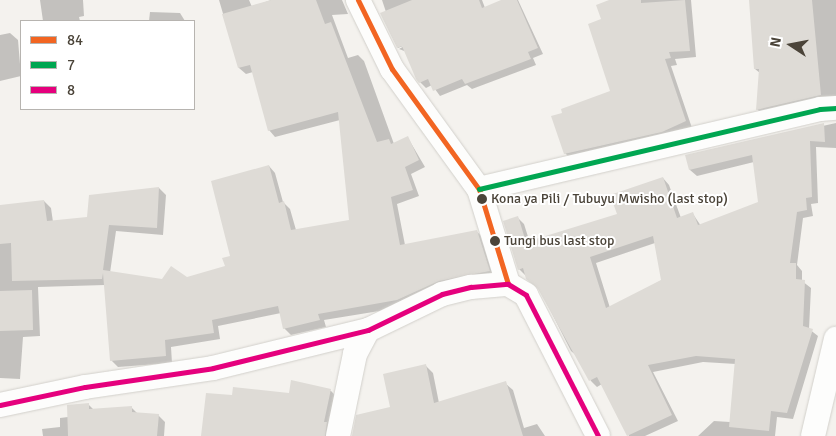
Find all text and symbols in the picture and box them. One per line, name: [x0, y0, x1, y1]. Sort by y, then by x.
legend: [20, 20, 195, 110]
north arrow: [766, 20, 816, 70]
text: 84: [67, 31, 83, 49]
text: N: [767, 36, 785, 48]
text: 7: [67, 56, 75, 74]
text: 8: [67, 81, 75, 99]
place label: Kona ya Pili / Tubuyu Mwisho (last stop): [491, 191, 728, 207]
marker: Kona ya Pili / Tubuyu Mwisho (last stop): [477, 194, 487, 204]
place label: Tungi bus last stop: [504, 233, 614, 249]
marker: Tungi bus last stop: [490, 236, 500, 246]

